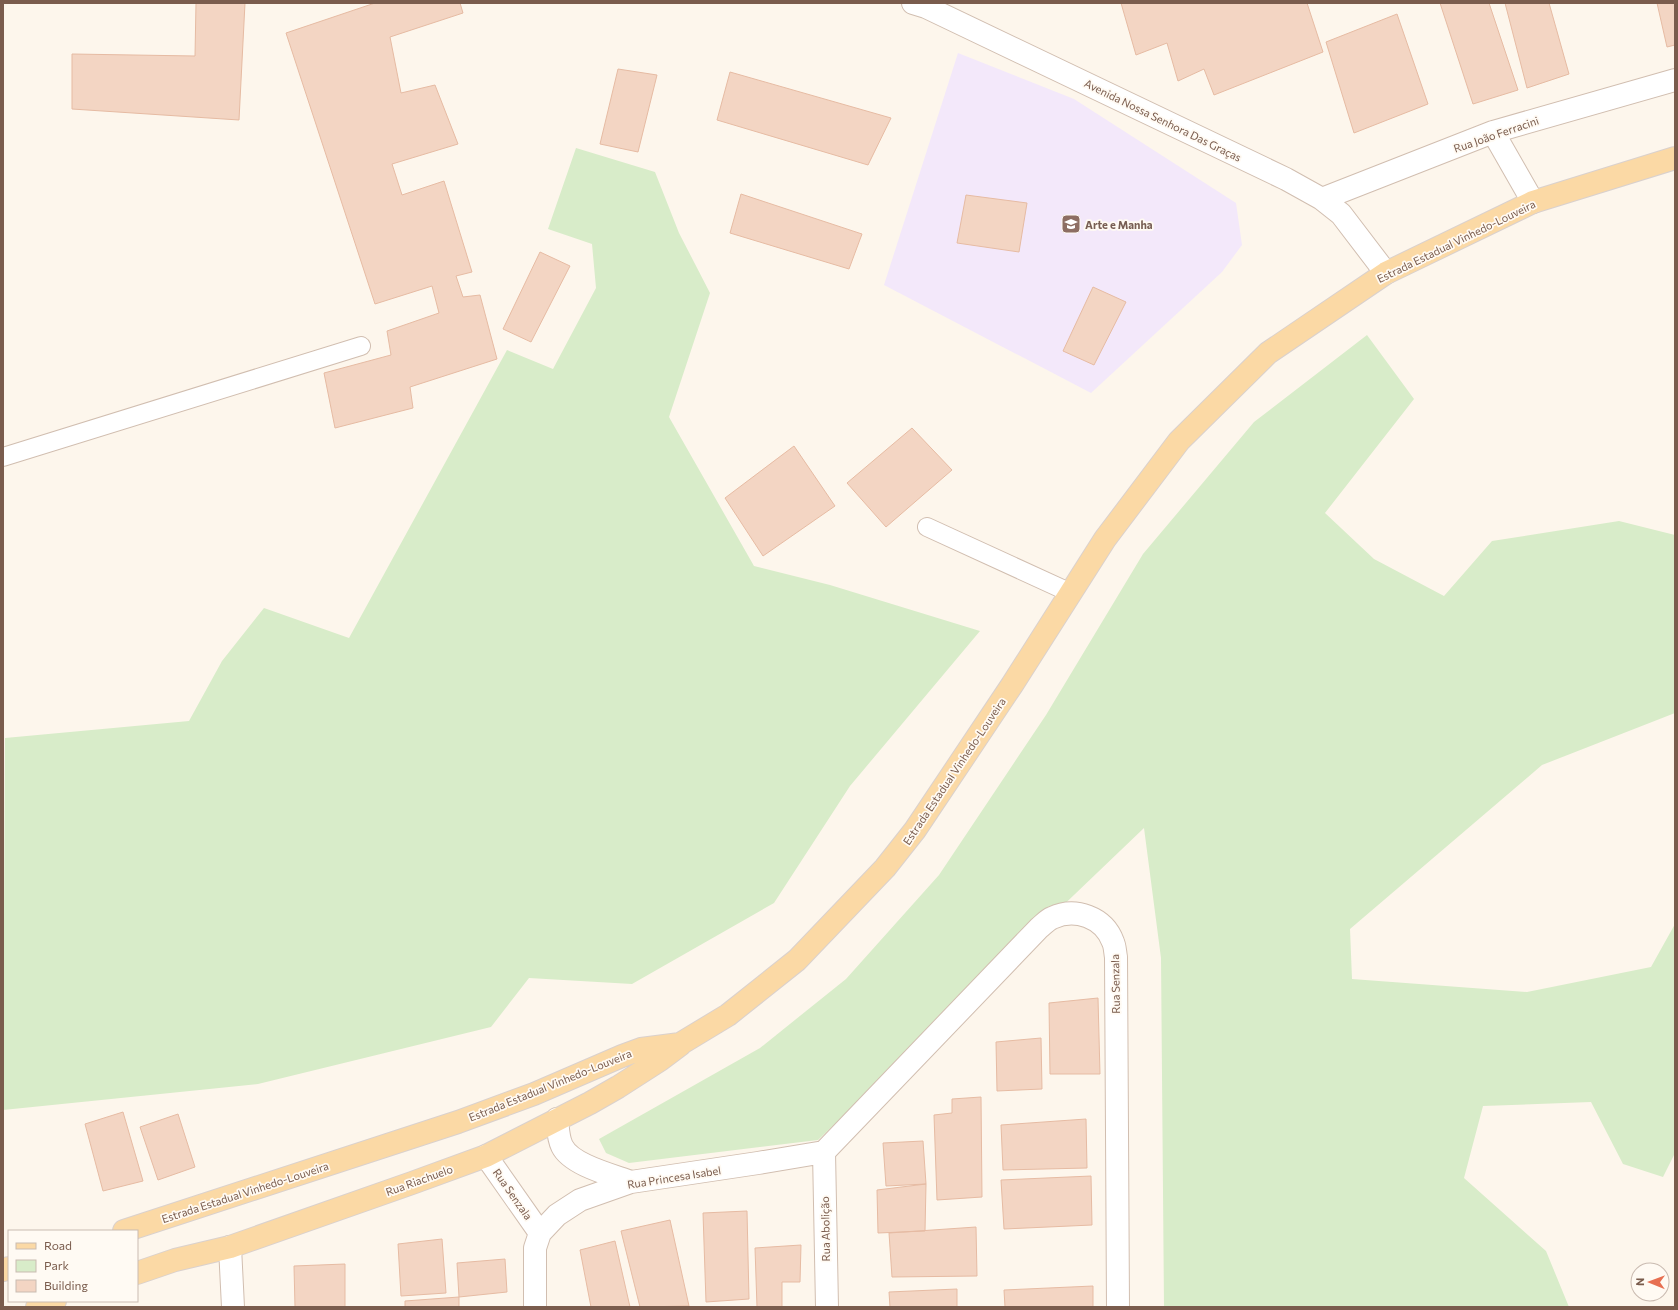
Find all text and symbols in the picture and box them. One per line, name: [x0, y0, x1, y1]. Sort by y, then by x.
street label: Avenida Nossa Senhora Das Graças: [1082, 76, 1244, 164]
street label: Rua João Ferracini: [1452, 113, 1541, 156]
street label: Estrada Estadual Vinhedo-Louveira: [1375, 197, 1537, 285]
school or university icon: Arte e Manha: [1060, 213, 1082, 235]
place label: Arte e Manha: [1085, 218, 1153, 231]
street label: Estrada Estadual Vinhedo-Louveira: [900, 695, 1008, 847]
street label: Rua Senzala: [1108, 954, 1122, 1014]
street label: Estrada Estadual Vinhedo-Louveira: [467, 1046, 633, 1124]
street label: Estrada Estadual Vinhedo-Louveira: [160, 1159, 330, 1225]
street label: Rua Riachuelo: [384, 1162, 455, 1198]
street label: Rua Princesa Isabel: [626, 1163, 722, 1191]
street label: Rua Senzala: [491, 1166, 535, 1222]
street label: Rua Abolição: [818, 1196, 832, 1262]
legend: [8, 1230, 138, 1302]
text: Road: [44, 1238, 72, 1252]
text: Park: [44, 1258, 70, 1272]
north arrow: [1630, 1262, 1670, 1302]
text: Building: [44, 1278, 88, 1292]
text: N: [1633, 1278, 1646, 1286]

